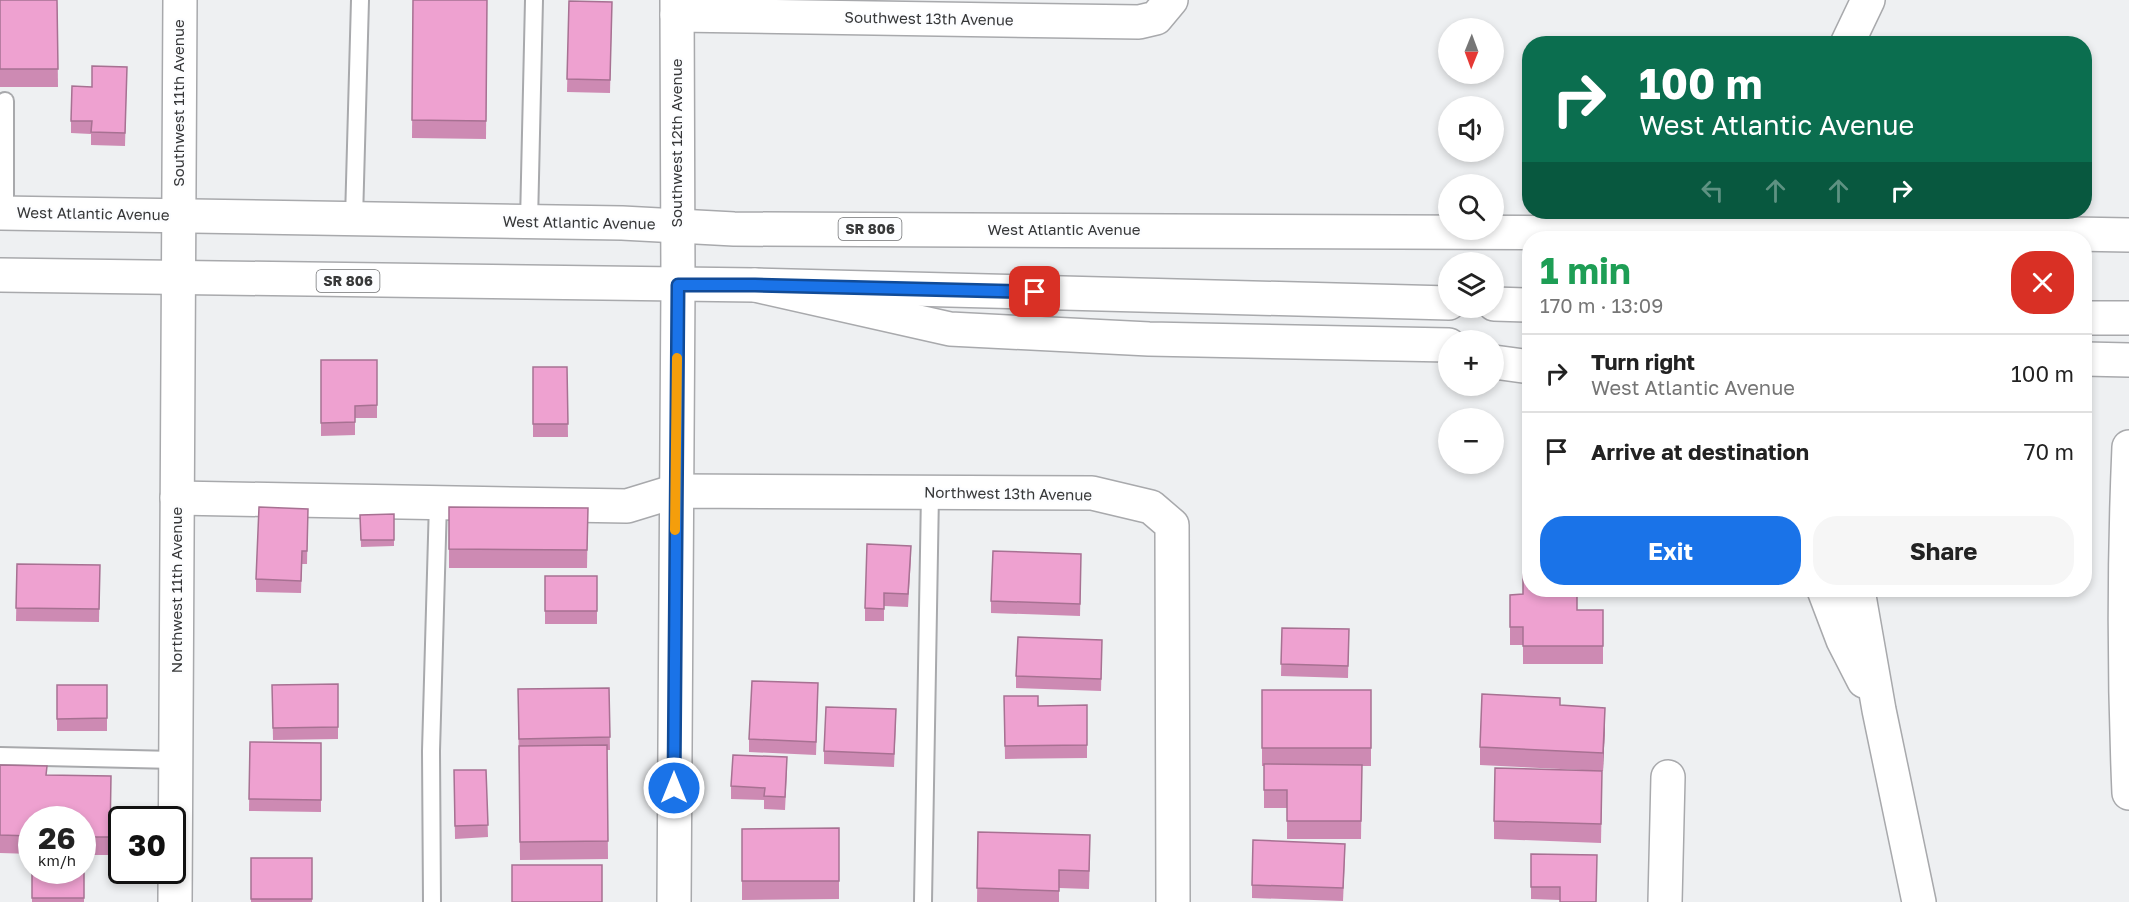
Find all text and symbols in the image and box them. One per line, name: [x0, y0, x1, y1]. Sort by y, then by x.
street label: Southwest 13th Avenue: [844, 8, 1014, 28]
north arrow: [1438, 18, 1504, 84]
map controls: [1438, 18, 1504, 474]
street label: Southwest 11th Avenue: [169, 19, 187, 187]
street label: Southwest 12th Avenue: [667, 58, 685, 228]
text: 100 m: [1639, 58, 1762, 108]
icon: right: [1540, 60, 1618, 138]
button: sound: [1438, 96, 1504, 162]
text: West Atlantic Avenue: [1639, 109, 1914, 141]
button: search: [1438, 174, 1504, 240]
icon: left: [1696, 174, 1729, 207]
icon: ahead: [1759, 174, 1792, 207]
icon: ahead: [1822, 174, 1855, 207]
icon: right: [1885, 174, 1918, 207]
street label: West Atlantic Avenue: [16, 203, 170, 223]
street label: West Atlantic Avenue: [502, 212, 656, 232]
road number: SR 806: [838, 218, 902, 240]
street label: West Atlantic Avenue: [988, 220, 1141, 238]
text: 1 min: [1540, 249, 1631, 292]
button: close: [2011, 251, 2074, 314]
button: layers: [1438, 252, 1504, 318]
pin: [1009, 266, 1060, 317]
road number: SR 806: [316, 270, 380, 292]
icon: arrive: [1018, 275, 1051, 308]
text: 170 m · 13:09: [1540, 293, 1663, 317]
button: +: [1438, 330, 1504, 396]
text: Turn right: [1591, 348, 1695, 375]
icon: right: [1540, 357, 1573, 390]
text: 100 m: [2011, 360, 2074, 387]
text: West Atlantic Avenue: [1591, 375, 1795, 399]
button: −: [1438, 408, 1504, 474]
icon: arrive: [1540, 435, 1573, 468]
text: Arrive at destination: [1591, 438, 1809, 465]
text: 70 m: [2024, 438, 2074, 465]
street label: Northwest 13th Avenue: [924, 483, 1092, 503]
street label: Northwest 11th Avenue: [167, 506, 185, 673]
button: Exit: [1540, 516, 1801, 585]
button: Share: [1813, 516, 2074, 585]
position arrow: [642, 756, 706, 820]
speed limit sign: 30: [108, 806, 186, 884]
text: 26: [38, 820, 76, 856]
text: km/h: [38, 851, 76, 869]

